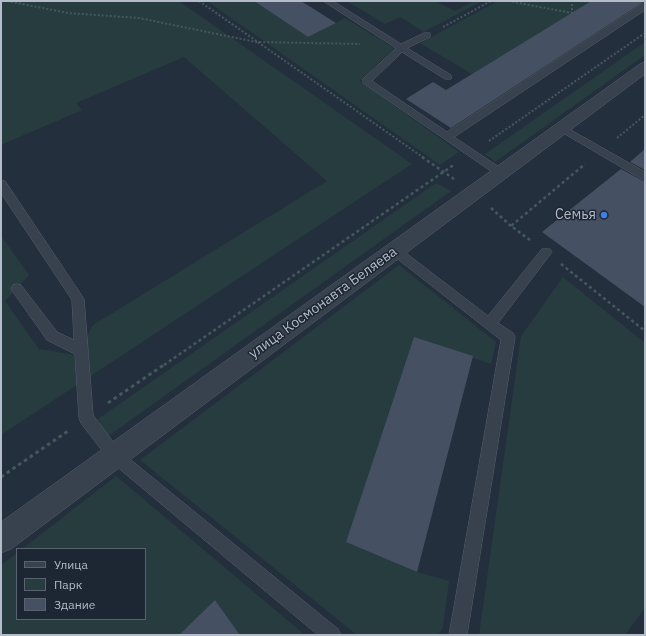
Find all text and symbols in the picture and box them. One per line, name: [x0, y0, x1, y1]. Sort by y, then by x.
place label: Семья: [555, 207, 596, 223]
marker: Семья: [599, 210, 609, 220]
street label: улица Космонавта Беляева: [246, 244, 400, 362]
legend: [16, 548, 146, 620]
text: Улица: [54, 557, 88, 572]
text: Парк: [54, 577, 82, 592]
text: Здание: [54, 597, 95, 612]

